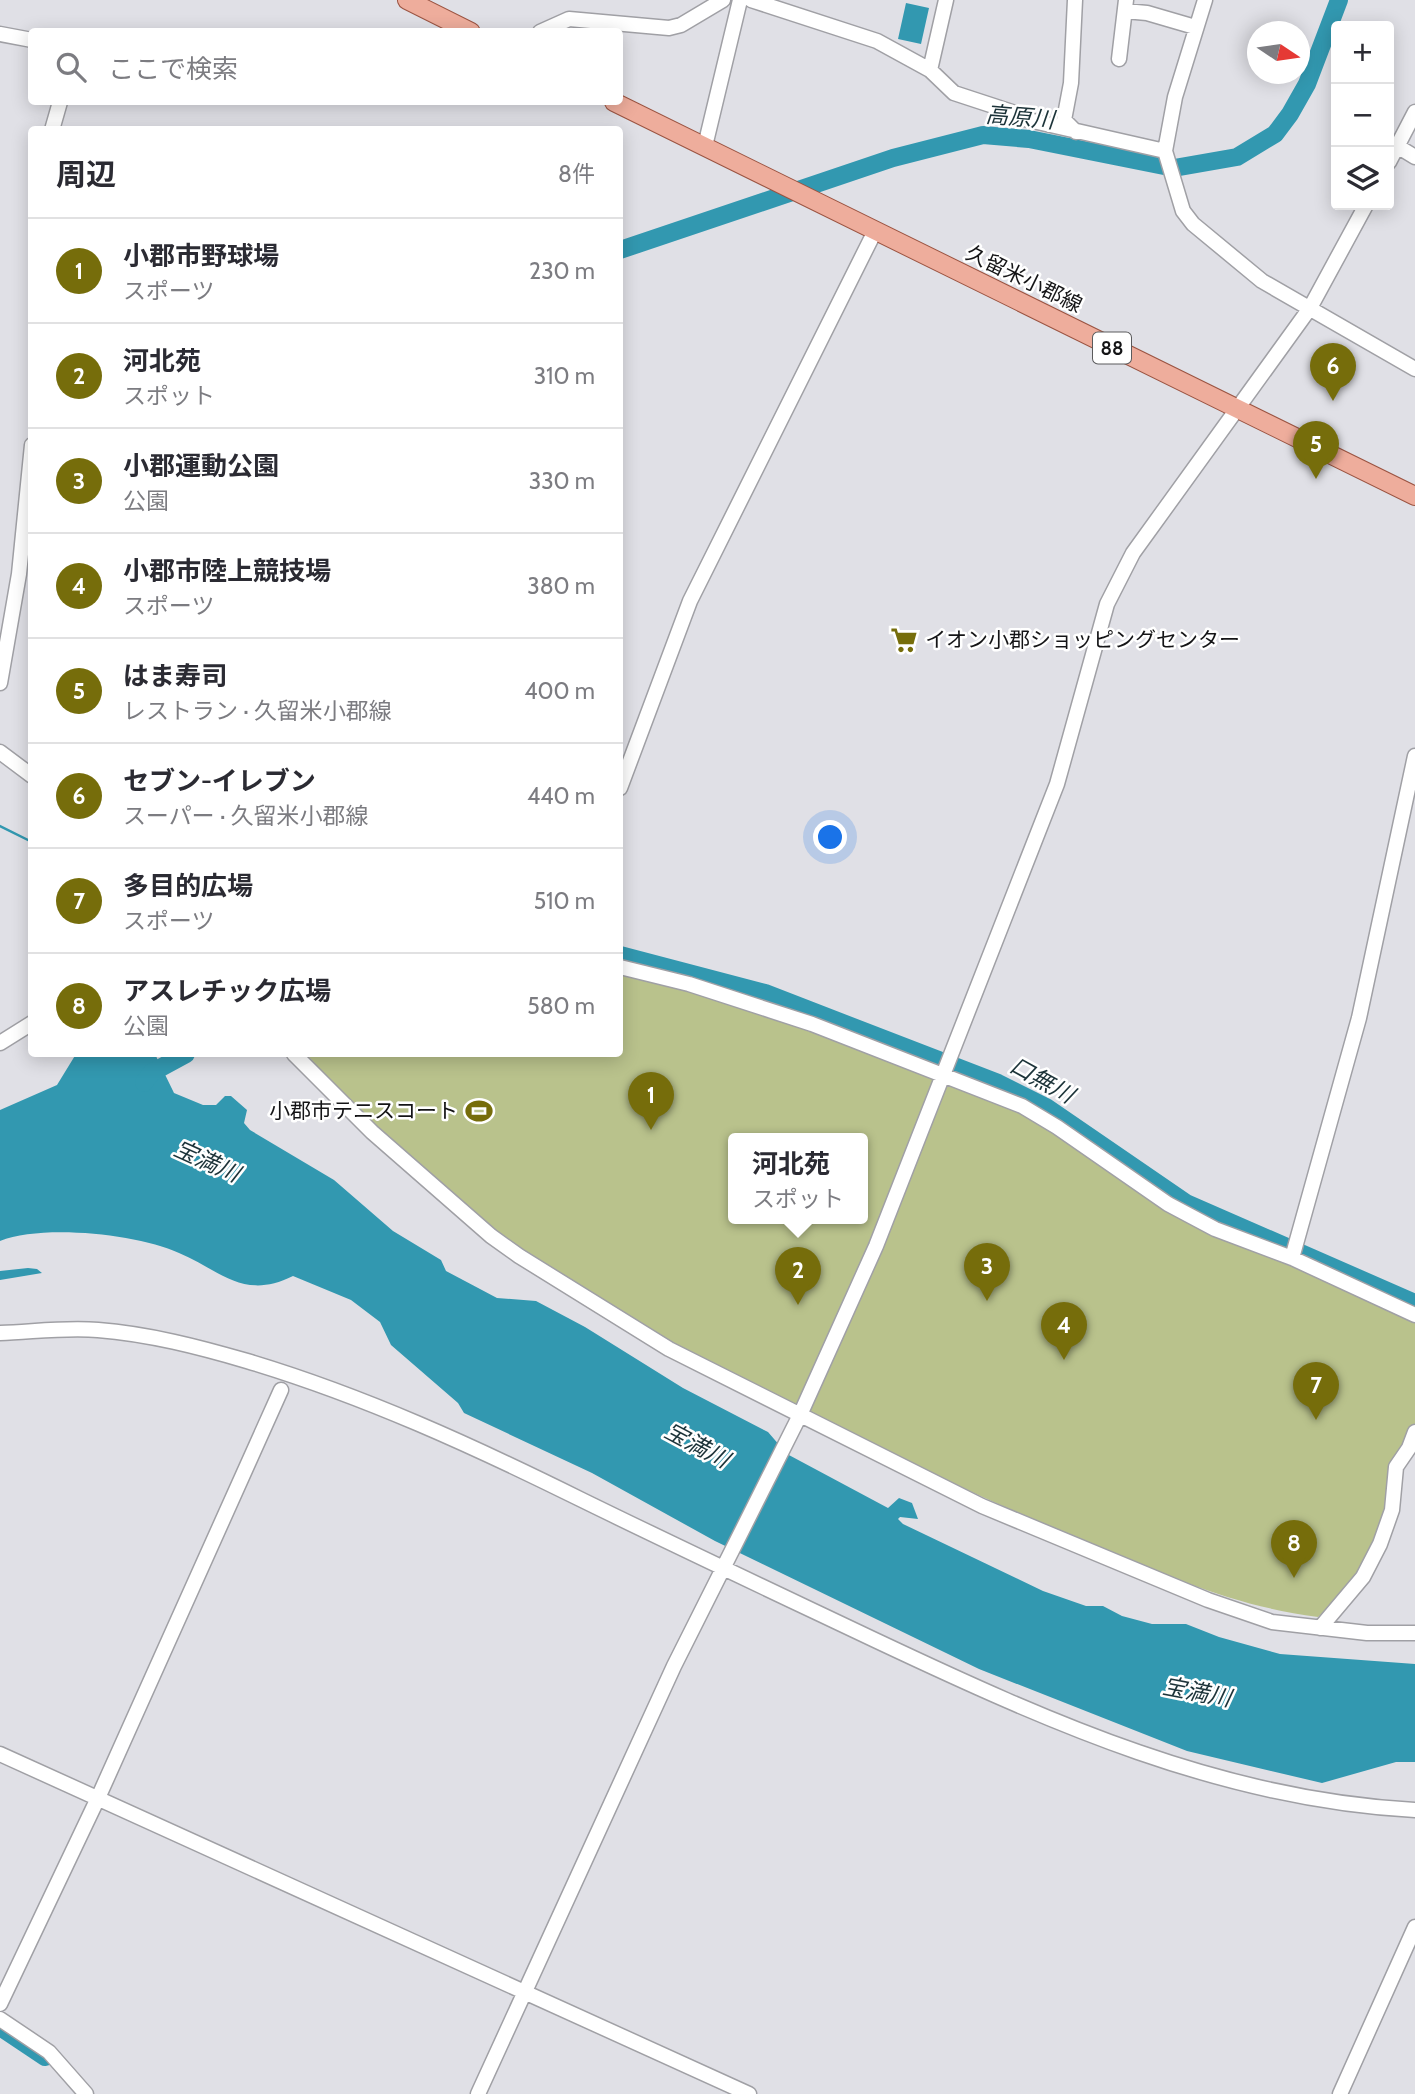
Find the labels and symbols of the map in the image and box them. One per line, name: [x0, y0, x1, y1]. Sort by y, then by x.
north arrow: [1247, 21, 1310, 84]
water label: 高原川: [984, 100, 1059, 134]
street label: 久留米小郡線: [962, 240, 1086, 317]
road number: 88: [1093, 332, 1131, 364]
pin: 6: [1310, 343, 1356, 401]
pin: 5: [1293, 421, 1339, 479]
supermarket icon: イオン小郡ショッピングセンター: [889, 625, 919, 655]
place label: イオン小郡ショッピングセンター: [925, 627, 1240, 652]
your location: [813, 820, 847, 854]
water label: 口無川: [1005, 1051, 1082, 1110]
pin: 1: [628, 1072, 674, 1130]
sports icon: 小郡市テニスコート: [464, 1096, 494, 1126]
place label: 小郡市テニスコート: [269, 1098, 458, 1123]
water label: 宝満川: [170, 1134, 247, 1189]
pin: 3: [964, 1243, 1010, 1301]
pin: 2: [775, 1247, 821, 1305]
pin: 4: [1041, 1302, 1087, 1360]
pin: 7: [1293, 1362, 1339, 1420]
water label: 宝満川: [660, 1416, 737, 1475]
pin: 8: [1271, 1520, 1317, 1578]
water label: 宝満川: [1160, 1672, 1236, 1713]

